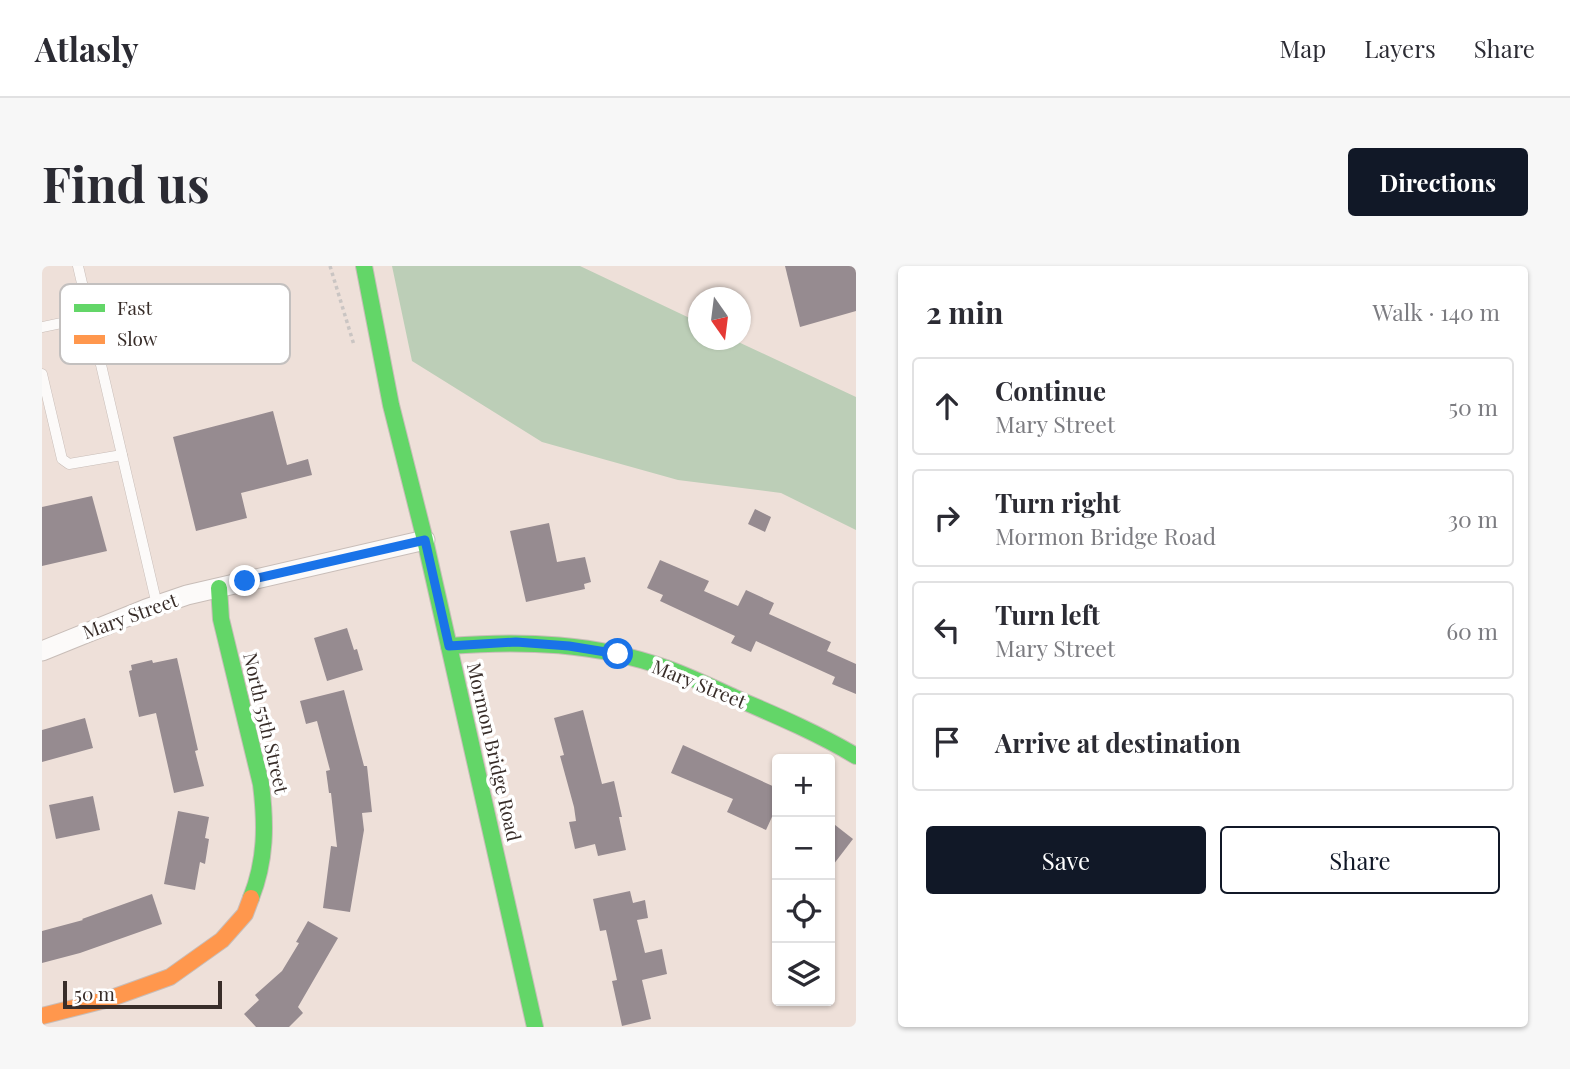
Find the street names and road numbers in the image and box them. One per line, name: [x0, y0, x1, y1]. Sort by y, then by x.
street label: Mary Street: [79, 586, 181, 644]
street label: North 55th Street: [238, 650, 296, 796]
street label: Mary Street: [649, 652, 750, 714]
street label: Mormon Bridge Road: [462, 660, 528, 844]

